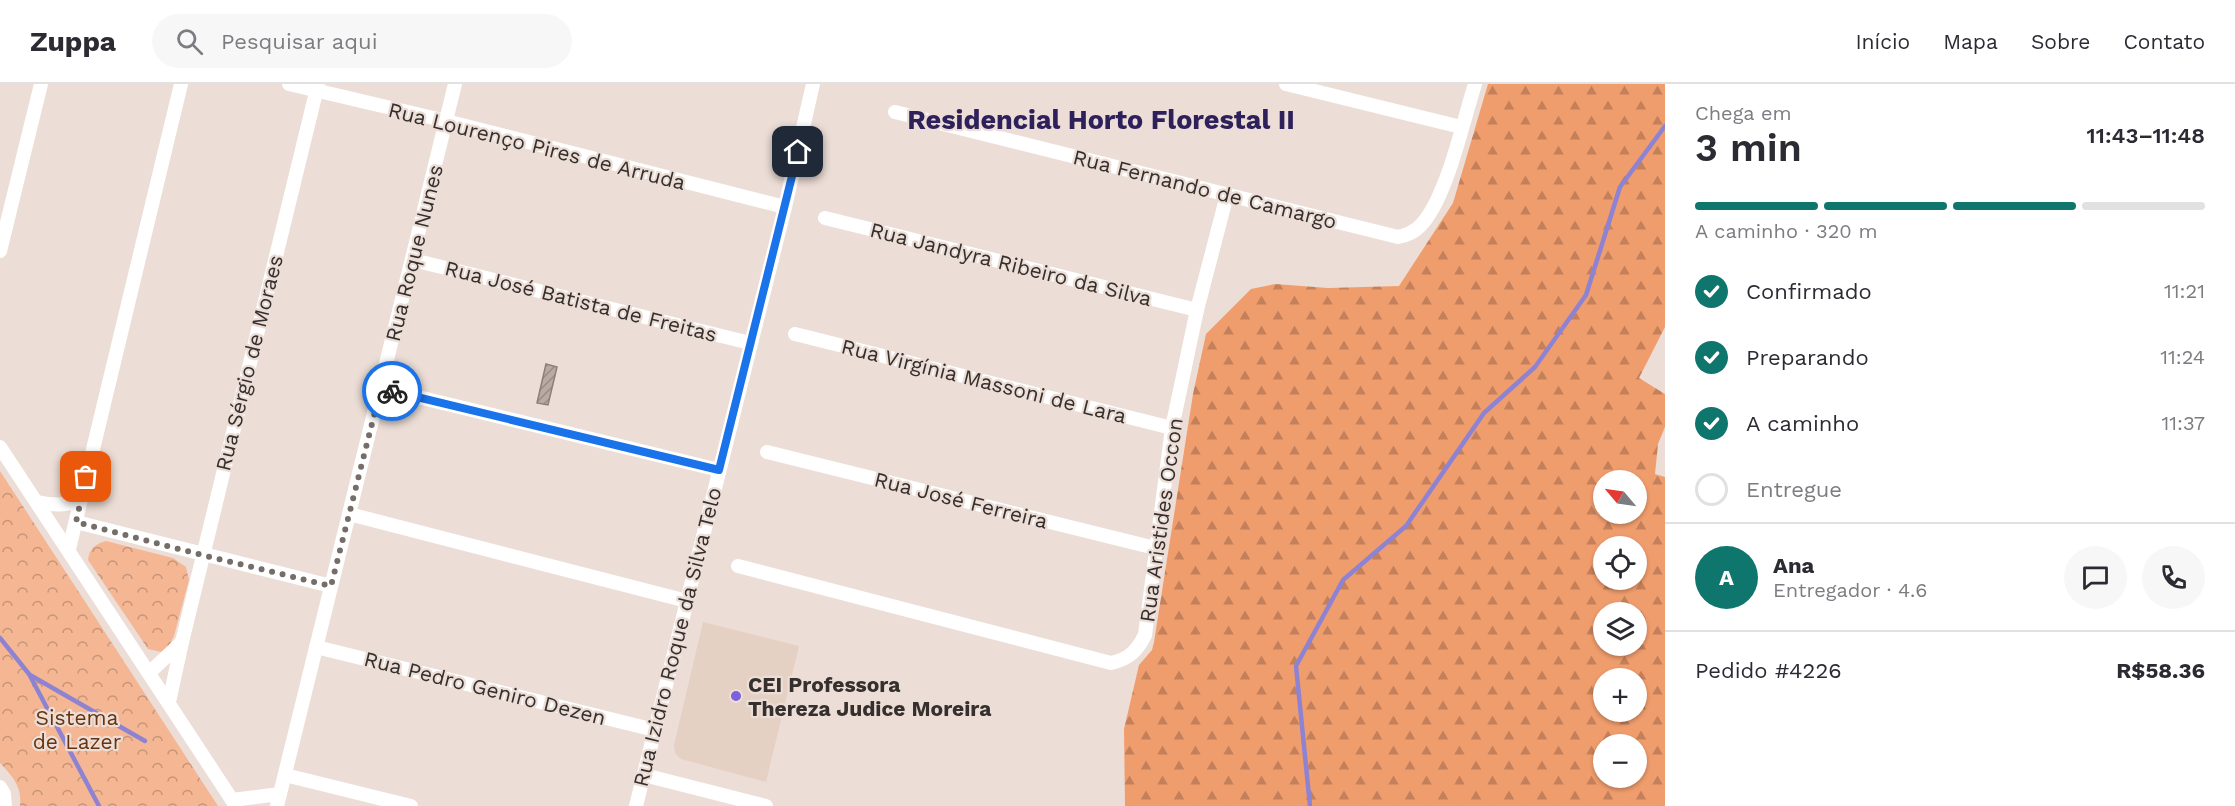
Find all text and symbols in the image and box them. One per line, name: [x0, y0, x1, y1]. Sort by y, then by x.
search box: [152, 14, 572, 68]
text: Zuppa: [30, 25, 116, 58]
icon: search: [173, 25, 206, 58]
text: Pesquisar aqui: [221, 29, 377, 54]
text: Início: [1855, 29, 1910, 54]
text: Mapa: [1943, 29, 1998, 54]
text: Sobre: [2031, 29, 2090, 54]
text: Contato: [2123, 29, 2205, 54]
street label: Rua Lourenço Pires de Arruda: [386, 97, 688, 195]
text: Chega em: [1695, 101, 1792, 125]
district label: Residencial Horto Florestal II: [907, 104, 1295, 136]
text: 11:43–11:48: [2087, 123, 2205, 148]
text: 3 min: [1695, 125, 1802, 170]
pin: [772, 126, 823, 177]
icon: home: [781, 135, 814, 168]
street label: Rua Fernando de Camargo: [1071, 144, 1339, 234]
street label: Rua Roque Nunes: [380, 162, 448, 344]
street label: Rua Jandyra Ribeiro da Silva: [868, 217, 1155, 311]
text: A caminho · 320 m: [1695, 219, 1878, 243]
street label: Rua Sérgio de Moraes: [210, 252, 288, 474]
street label: Rua José Batista de Freitas: [442, 255, 720, 347]
icon: check: [1695, 275, 1728, 308]
text: Confirmado: [1746, 279, 1872, 304]
text: 11:21: [2164, 279, 2205, 303]
street label: Rua Virgínia Massoni de Lara: [839, 333, 1129, 429]
icon: check: [1695, 341, 1728, 374]
text: Preparando: [1746, 345, 1869, 370]
text: 11:24: [2160, 345, 2205, 369]
courier: [362, 361, 422, 421]
icon: bike: [376, 375, 409, 408]
icon: check: [1695, 407, 1728, 440]
text: A caminho: [1746, 411, 1859, 436]
text: 11:37: [2161, 411, 2205, 435]
street label: Rua Aristides Occon: [1134, 416, 1188, 624]
pin: [60, 451, 111, 502]
icon: bag: [69, 460, 102, 493]
street label: Rua José Ferreira: [872, 466, 1050, 534]
north arrow: [1593, 470, 1647, 524]
map controls: [1593, 470, 1647, 788]
text: Entregue: [1746, 477, 1842, 502]
street label: Rua Izidro Roque da Silva Telo: [628, 485, 726, 789]
button: locate: [1593, 536, 1647, 590]
button: chat: [2064, 546, 2127, 609]
button: phone: [2142, 546, 2205, 609]
text: Ana: [1773, 553, 1814, 578]
text: A: [1719, 565, 1734, 590]
text: Entregador · 4.6: [1773, 578, 1927, 602]
button: layers: [1593, 602, 1647, 656]
street label: Rua Pedro Geniro Dezen: [361, 646, 609, 730]
text: Pedido #4226: [1695, 658, 1842, 683]
text: R$58.36: [2116, 658, 2205, 683]
button: +: [1593, 668, 1647, 722]
place label: CEI Professora Thereza Judice Moreira: [748, 672, 992, 721]
marker: CEI Professora Thereza Judice Moreira: [729, 689, 743, 703]
park label: Sistema de Lazer: [33, 705, 122, 754]
button: −: [1593, 734, 1647, 788]

